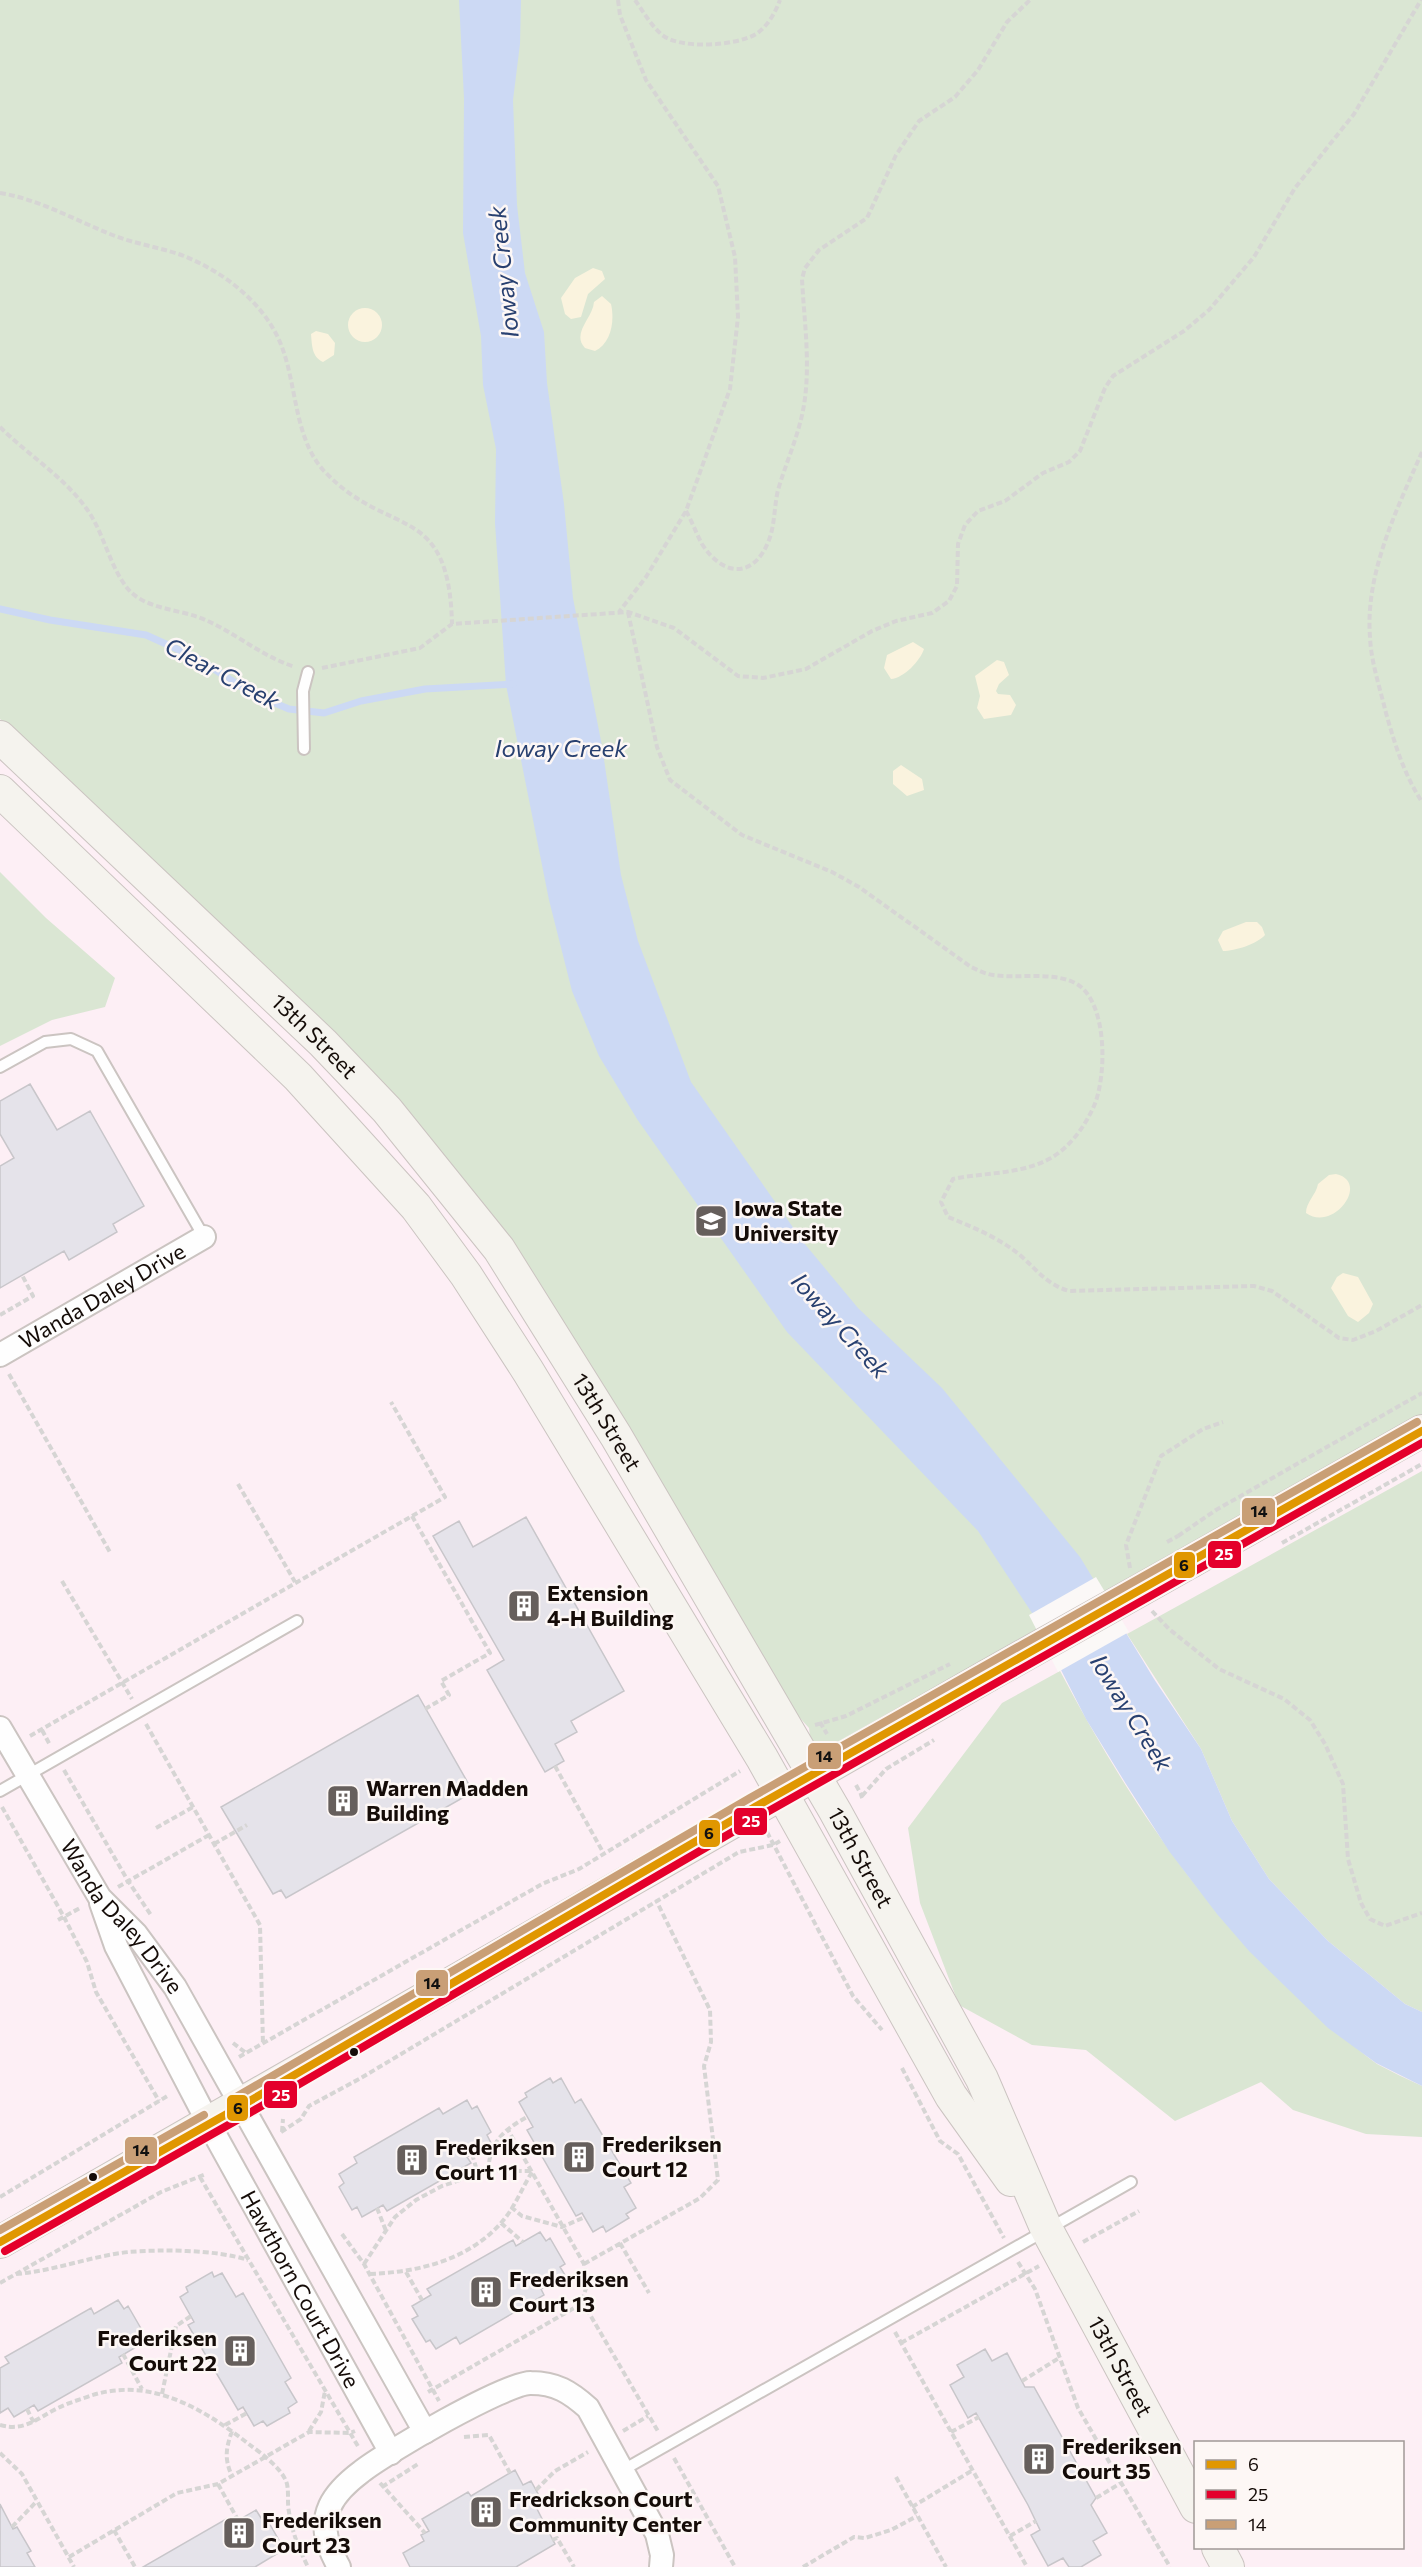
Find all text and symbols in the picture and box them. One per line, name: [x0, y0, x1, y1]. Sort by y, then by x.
water label: Ioway Creek: [481, 204, 524, 339]
water label: Clear Creek: [160, 630, 286, 715]
water label: Ioway Creek: [495, 733, 628, 762]
street label: 13th Street: [266, 987, 364, 1084]
place label: Iowa State University: [734, 1194, 842, 1246]
school or university icon: Iowa State University: [693, 1203, 729, 1239]
street label: Wanda Daley Drive: [14, 1237, 190, 1354]
water label: Ioway Creek: [786, 1266, 897, 1385]
street label: 13th Street: [567, 1368, 647, 1476]
line badge: 14: [1241, 1497, 1276, 1526]
text: 14: [1250, 1501, 1268, 1520]
line badge: 25: [1207, 1540, 1242, 1569]
text: 25: [1215, 1544, 1233, 1563]
line badge: 6: [1173, 1551, 1196, 1579]
text: 6: [1179, 1555, 1189, 1574]
place label: Extension 4-H Building: [547, 1579, 674, 1631]
building icon: Extension 4-H Building: [506, 1588, 542, 1624]
water label: Ioway Creek: [1085, 1648, 1180, 1777]
line badge: 14: [807, 1742, 842, 1770]
text: 14: [815, 1746, 833, 1765]
place label: Warren Madden Building: [366, 1774, 528, 1826]
building icon: Warren Madden Building: [325, 1783, 361, 1819]
street label: 13th Street: [823, 1803, 899, 1912]
line badge: 25: [733, 1807, 768, 1836]
text: 25: [742, 1811, 760, 1830]
line badge: 6: [698, 1819, 721, 1848]
text: 6: [704, 1823, 714, 1842]
street label: Wanda Daley Drive: [55, 1834, 189, 1998]
line badge: 14: [415, 1969, 449, 1997]
text: 14: [423, 1973, 441, 1992]
unlabelled marker: [348, 2046, 360, 2058]
line badge: 25: [263, 2080, 298, 2109]
text: 25: [272, 2085, 290, 2104]
line badge: 6: [226, 2094, 249, 2122]
text: 6: [233, 2098, 243, 2117]
place label: Frederiksen Court 12: [602, 2130, 722, 2182]
place label: Frederiksen Court 11: [435, 2133, 555, 2185]
line badge: 14: [124, 2136, 158, 2165]
building icon: Frederiksen Court 12: [561, 2139, 597, 2175]
text: 14: [132, 2140, 150, 2159]
building icon: Frederiksen Court 11: [394, 2142, 430, 2178]
unlabelled marker: [87, 2171, 99, 2183]
street label: Hawthorn Court Drive: [235, 2185, 366, 2392]
place label: Frederiksen Court 13: [509, 2265, 629, 2317]
building icon: Frederiksen Court 13: [468, 2274, 504, 2310]
street label: 13th Street: [1083, 2311, 1159, 2421]
place label: Frederiksen Court 22: [97, 2324, 217, 2376]
building icon: Frederiksen Court 22: [222, 2333, 258, 2369]
place label: Frederiksen Court 35: [1062, 2432, 1182, 2484]
building icon: Frederiksen Court 35: [1021, 2441, 1057, 2477]
legend: [1194, 2441, 1404, 2549]
text: 6: [1248, 2453, 1259, 2475]
text: 25: [1248, 2483, 1268, 2505]
place label: Fredrickson Court Community Center: [509, 2485, 702, 2537]
building icon: Fredrickson Court Community Center: [468, 2494, 504, 2530]
place label: Frederiksen Court 23: [262, 2506, 382, 2558]
text: 14: [1248, 2513, 1267, 2535]
building icon: Frederiksen Court 23: [221, 2515, 257, 2551]

